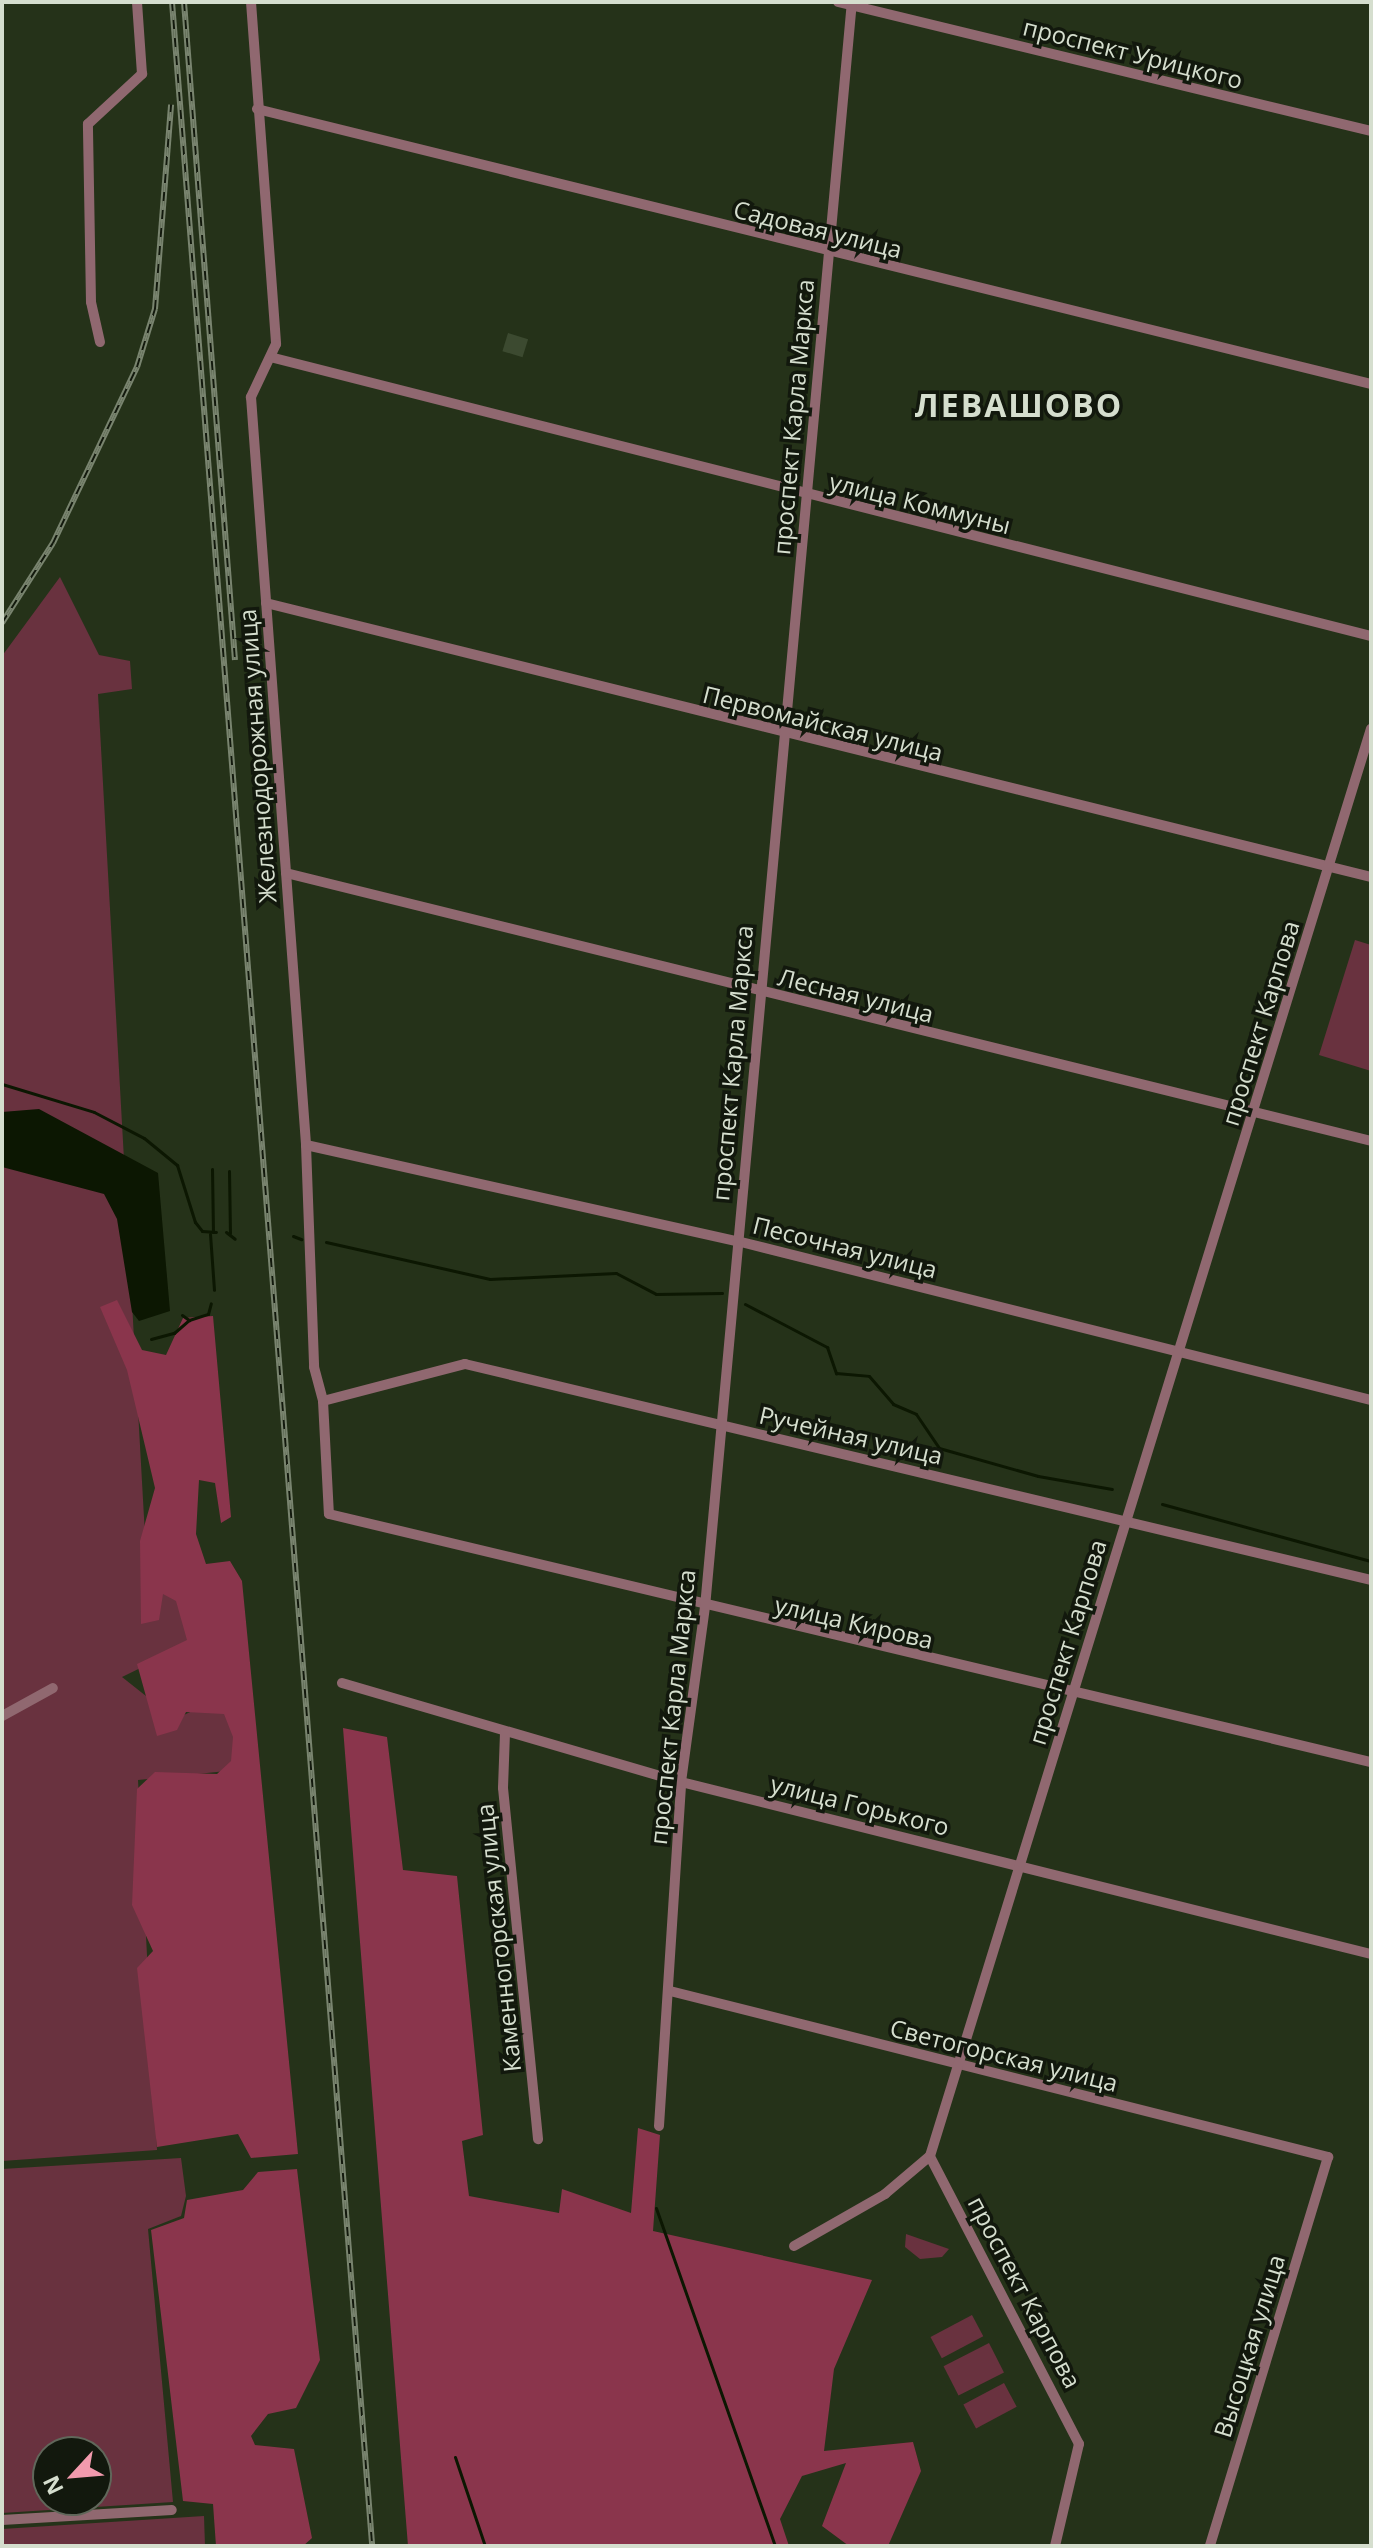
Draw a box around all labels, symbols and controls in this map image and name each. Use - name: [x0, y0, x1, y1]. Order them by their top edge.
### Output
- street label: проспект Урицкого: [1020, 12, 1246, 94]
- street label: Садовая улица: [731, 194, 905, 264]
- street label: проспект Карла Маркса: [767, 278, 819, 556]
- district label: ЛЕВАШОВО: [915, 386, 1123, 424]
- street label: улица Коммуны: [827, 467, 1013, 539]
- street label: Железнодорожная улица: [232, 608, 282, 904]
- street label: Первомайская улица: [700, 679, 946, 767]
- street label: проспект Карпова: [1215, 917, 1305, 1129]
- street label: проспект Карла Маркса: [706, 924, 758, 1202]
- street label: Лесная улица: [775, 962, 937, 1028]
- street label: Песочная улица: [750, 1210, 940, 1284]
- street label: Ручейная улица: [757, 1400, 945, 1470]
- street label: проспект Карпова: [1022, 1536, 1112, 1748]
- street label: проспект Карла Маркса: [643, 1568, 701, 1846]
- street label: улица Кирова: [772, 1590, 936, 1654]
- street label: улица Горького: [768, 1769, 952, 1841]
- street label: Каменногорская улица: [470, 1803, 526, 2073]
- street label: Светогорская улица: [887, 2013, 1121, 2097]
- street label: проспект Карпова: [962, 2191, 1088, 2393]
- street label: Высоцкая улица: [1208, 2251, 1290, 2441]
- north arrow: [32, 2436, 112, 2516]
- text: N: [35, 2471, 70, 2500]

